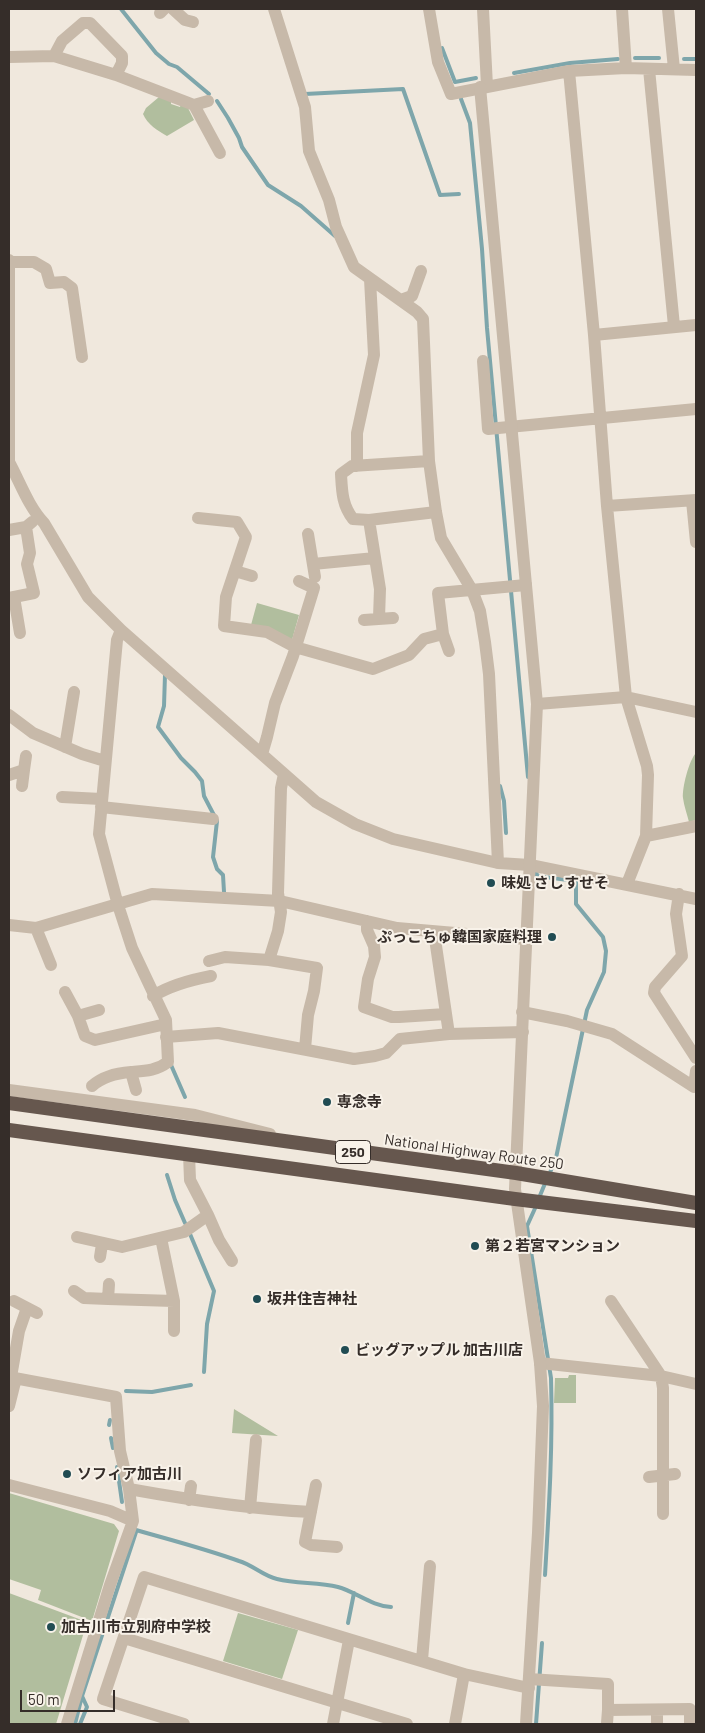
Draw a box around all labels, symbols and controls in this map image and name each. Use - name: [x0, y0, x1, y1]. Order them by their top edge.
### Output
- place label: 味処 さしすせそ: [501, 874, 609, 892]
- marker: 味処 さしすせそ: [485, 877, 497, 889]
- place label: ぷっこちゅ韓国家庭料理: [377, 928, 542, 946]
- marker: ぷっこちゅ韓国家庭料理: [546, 931, 558, 943]
- place label: 専念寺: [337, 1093, 382, 1111]
- marker: 専念寺: [321, 1096, 333, 1108]
- street label: National Highway Route 250: [383, 1130, 565, 1174]
- road number: 250: [336, 1140, 370, 1164]
- place label: 第２若宮マンション: [485, 1237, 620, 1255]
- marker: 第２若宮マンション: [469, 1240, 481, 1252]
- place label: 坂井住吉神社: [267, 1290, 357, 1308]
- marker: 坂井住吉神社: [251, 1293, 263, 1305]
- place label: ビッグアップル 加古川店: [355, 1341, 523, 1359]
- marker: ビッグアップル 加古川店: [339, 1344, 351, 1356]
- place label: ソフィア加古川: [77, 1465, 182, 1483]
- marker: ソフィア加古川: [61, 1468, 73, 1480]
- place label: 加古川市立別府中学校: [61, 1618, 211, 1636]
- marker: 加古川市立別府中学校: [45, 1621, 57, 1633]
- scale bar: [22, 1680, 118, 1712]
- text: 50 m: [28, 1690, 60, 1708]

